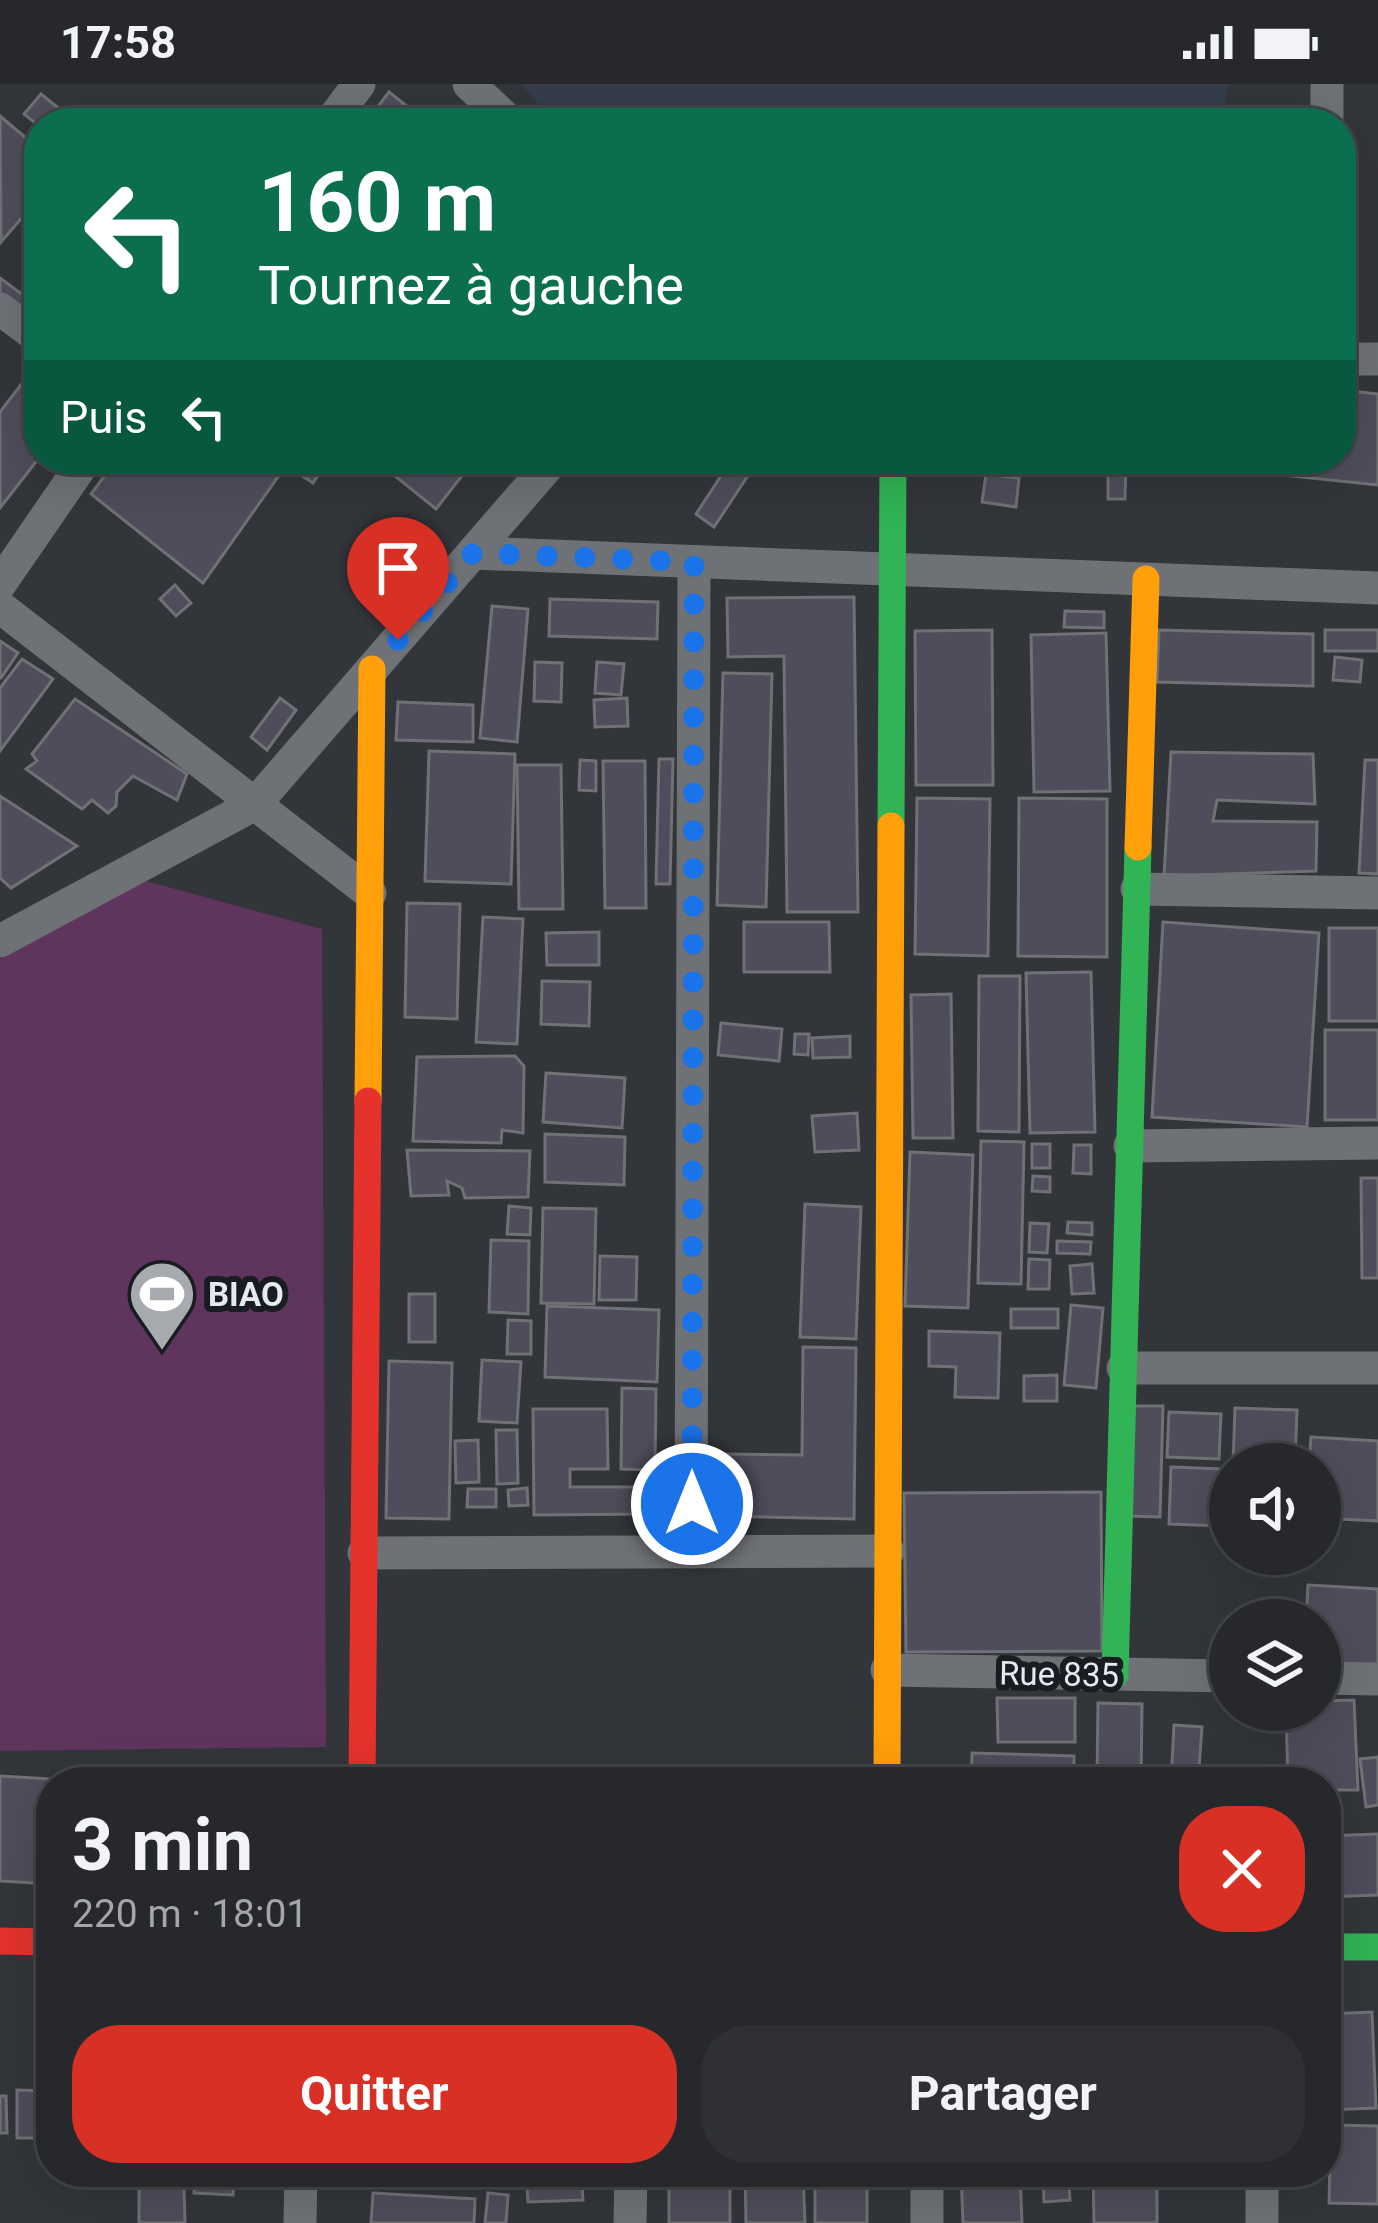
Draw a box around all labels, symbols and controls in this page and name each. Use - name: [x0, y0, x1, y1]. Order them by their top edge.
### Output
- text: 17:58: [60, 16, 176, 69]
- text: 160 m: [258, 153, 496, 252]
- icon: left: [60, 156, 216, 312]
- text: Tournez à gauche: [258, 254, 684, 317]
- icon: left: [171, 384, 237, 450]
- text: Puis: [60, 391, 147, 444]
- pin: [347, 517, 449, 640]
- icon: arrive: [365, 535, 431, 601]
- sports icon: BIAO: [127, 1259, 197, 1353]
- place label: BIAO: [208, 1275, 284, 1314]
- position arrow: [629, 1441, 755, 1567]
- map controls: [1209, 1443, 1341, 1731]
- button: sound: [1209, 1443, 1341, 1575]
- button: layers: [1209, 1599, 1341, 1731]
- street label: Rue 835: [999, 1653, 1119, 1695]
- text: 3 min: [72, 1803, 253, 1888]
- button: close: [1179, 1806, 1305, 1932]
- text: 220 m · 18:01: [72, 1891, 308, 1937]
- button: Quitter: [72, 2025, 677, 2163]
- button: Partager: [701, 2025, 1305, 2163]

